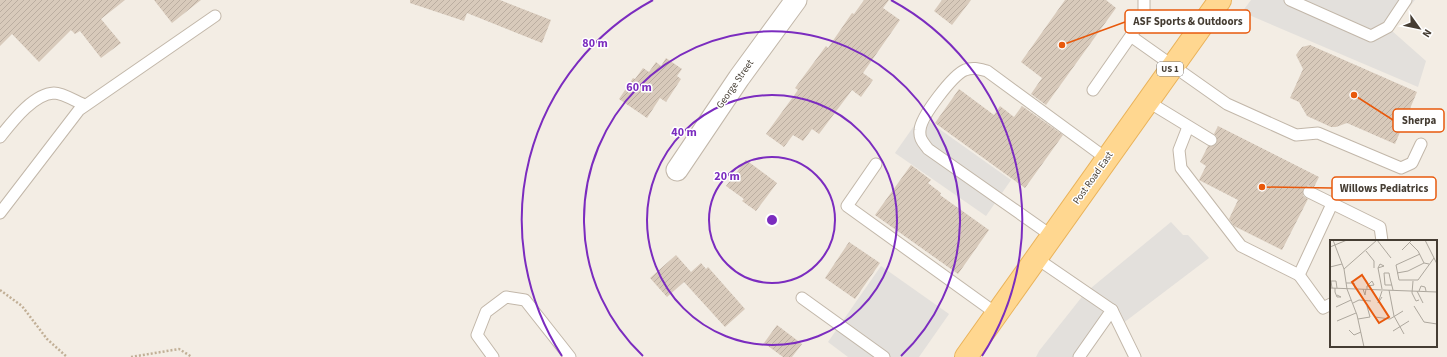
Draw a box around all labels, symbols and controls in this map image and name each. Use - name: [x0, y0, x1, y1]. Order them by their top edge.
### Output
- north arrow: [1399, 8, 1439, 48]
- callout: ASF Sports & Outdoors: [1125, 10, 1250, 33]
- text: ASF Sports & Outdoors: [1132, 14, 1243, 29]
- text: N: [1419, 26, 1435, 40]
- text: 80 m: [582, 35, 608, 52]
- street label: George Street: [713, 56, 757, 111]
- road number: US 1: [1157, 62, 1183, 76]
- text: 60 m: [626, 79, 652, 96]
- callout: Sherpa: [1393, 109, 1444, 132]
- text: Sherpa: [1402, 113, 1436, 128]
- text: 40 m: [671, 124, 697, 141]
- street label: Post Road East: [1070, 148, 1117, 207]
- text: 20 m: [714, 168, 740, 185]
- callout: Willows Pediatrics: [1332, 177, 1436, 200]
- text: Willows Pediatrics: [1340, 181, 1428, 196]
- centre of rings: [765, 213, 779, 227]
- inset map: [1330, 240, 1437, 347]

